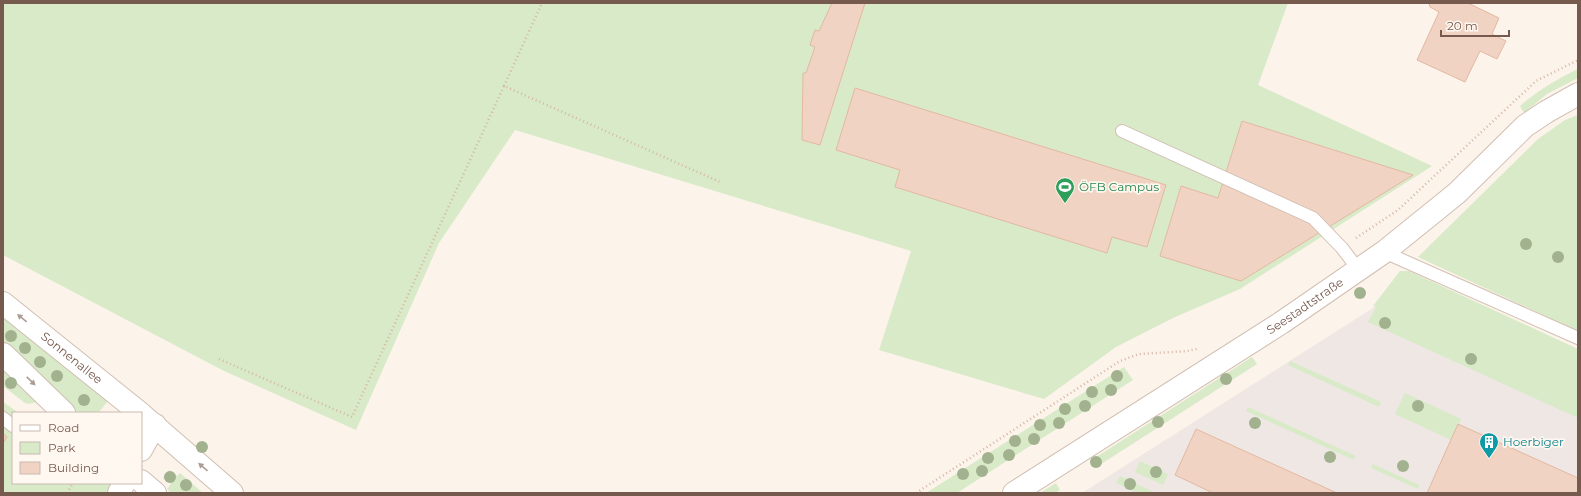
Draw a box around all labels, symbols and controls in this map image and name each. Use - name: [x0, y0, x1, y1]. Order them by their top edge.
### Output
- scale bar: [1441, 12, 1509, 38]
- text: 20 m: [1447, 18, 1478, 33]
- sports icon: ÖFB Campus: [1054, 176, 1076, 204]
- place label: ÖFB Campus: [1079, 179, 1159, 194]
- street label: Seestadtstraße: [1264, 274, 1346, 337]
- one-way arrow: [17, 314, 28, 322]
- street label: Sonnenallee: [38, 329, 106, 387]
- one-way arrow: [26, 376, 36, 386]
- legend: [12, 412, 142, 484]
- text: Road: [48, 420, 79, 435]
- building icon: Hoerbiger: [1478, 431, 1500, 459]
- place label: Hoerbiger: [1503, 434, 1564, 449]
- text: Park: [48, 440, 76, 455]
- text: Building: [48, 460, 99, 475]
- one-way arrow: [198, 463, 208, 472]

